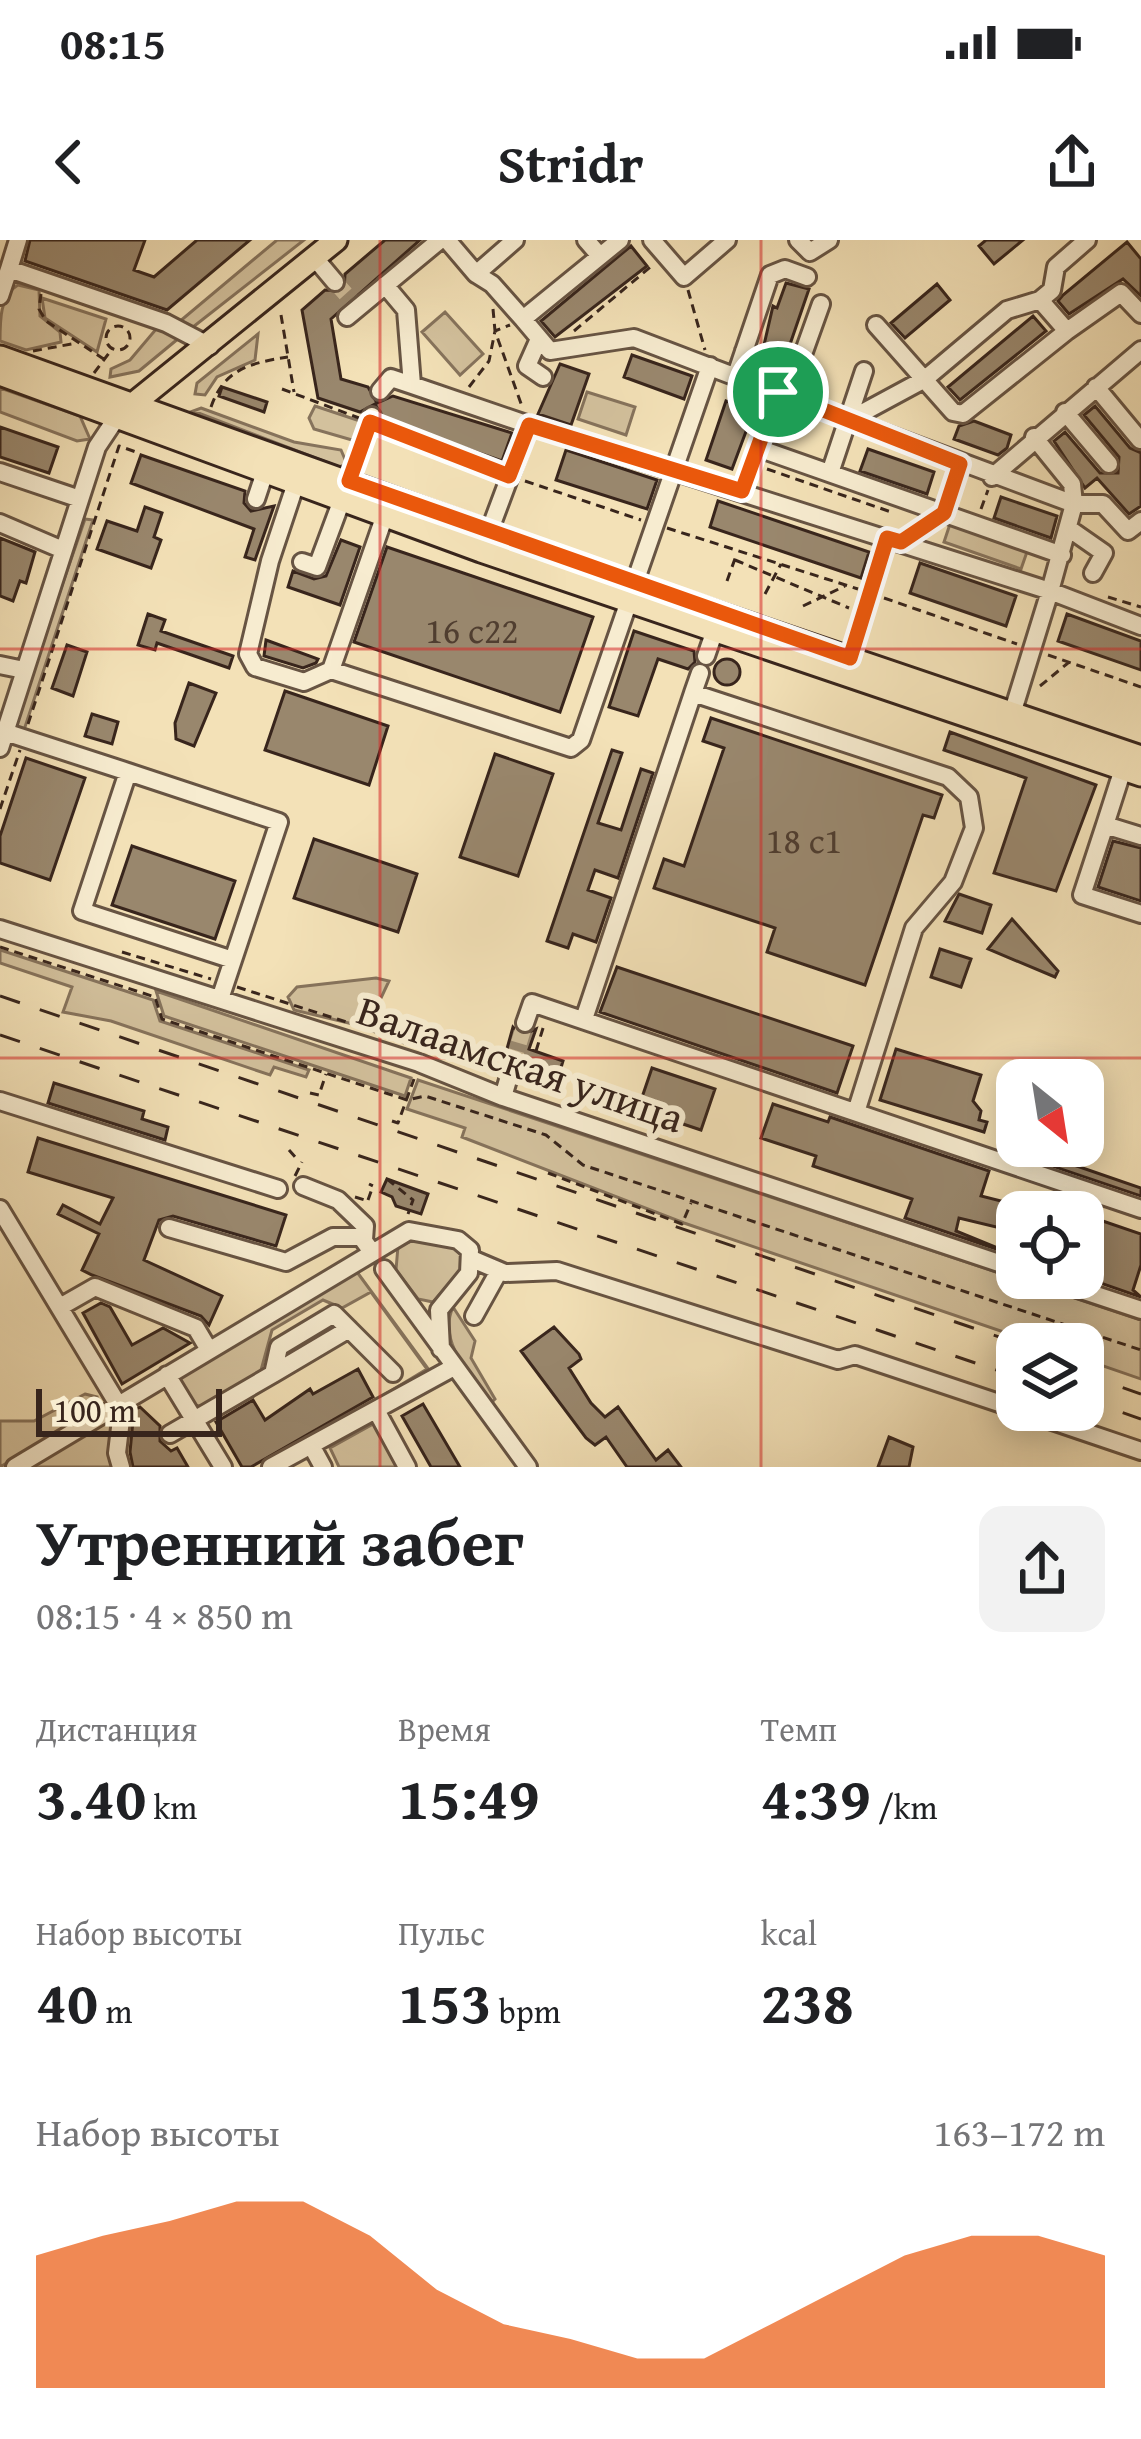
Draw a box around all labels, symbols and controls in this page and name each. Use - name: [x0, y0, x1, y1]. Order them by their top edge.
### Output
- text: 08:15: [60, 10, 166, 75]
- text: Stridr: [497, 123, 644, 202]
- icon: back: [36, 129, 102, 195]
- icon: share: [1039, 129, 1105, 195]
- pin: [727, 341, 829, 443]
- icon: arrive: [745, 359, 811, 425]
- house number: 16 с22: [425, 603, 519, 656]
- house number: 18 с1: [766, 813, 842, 866]
- street label: Валаамская улица: [350, 979, 692, 1147]
- north arrow: [996, 1059, 1104, 1167]
- map controls: [996, 1059, 1104, 1431]
- button: locate: [996, 1191, 1104, 1299]
- button: layers: [996, 1323, 1104, 1431]
- scale bar: [36, 1383, 222, 1436]
- text: 100 m: [54, 1386, 136, 1434]
- text: Утренний забег: [36, 1492, 524, 1589]
- button: share: [979, 1506, 1105, 1632]
- text: 08:15 · 4 × 850 m: [36, 1586, 293, 1643]
- text: Дистанция: [36, 1705, 197, 1753]
- text: Время: [398, 1705, 491, 1753]
- text: Темп: [761, 1705, 837, 1753]
- text: 3.40: [36, 1753, 146, 1841]
- text: 15:49: [398, 1753, 540, 1841]
- text: 4:39: [761, 1753, 871, 1841]
- text: km: [146, 1783, 197, 1831]
- text: /km: [871, 1783, 937, 1831]
- text: Набор высоты: [36, 1909, 242, 1957]
- text: Пульс: [398, 1909, 485, 1957]
- text: kcal: [761, 1909, 817, 1957]
- text: 40: [36, 1957, 98, 2045]
- text: 153: [398, 1957, 492, 2045]
- text: 238: [761, 1957, 854, 2045]
- text: m: [98, 1987, 132, 2035]
- text: bpm: [492, 1987, 561, 2035]
- text: Набор высоты: [36, 2103, 280, 2160]
- text: 163–172 m: [933, 2103, 1105, 2160]

